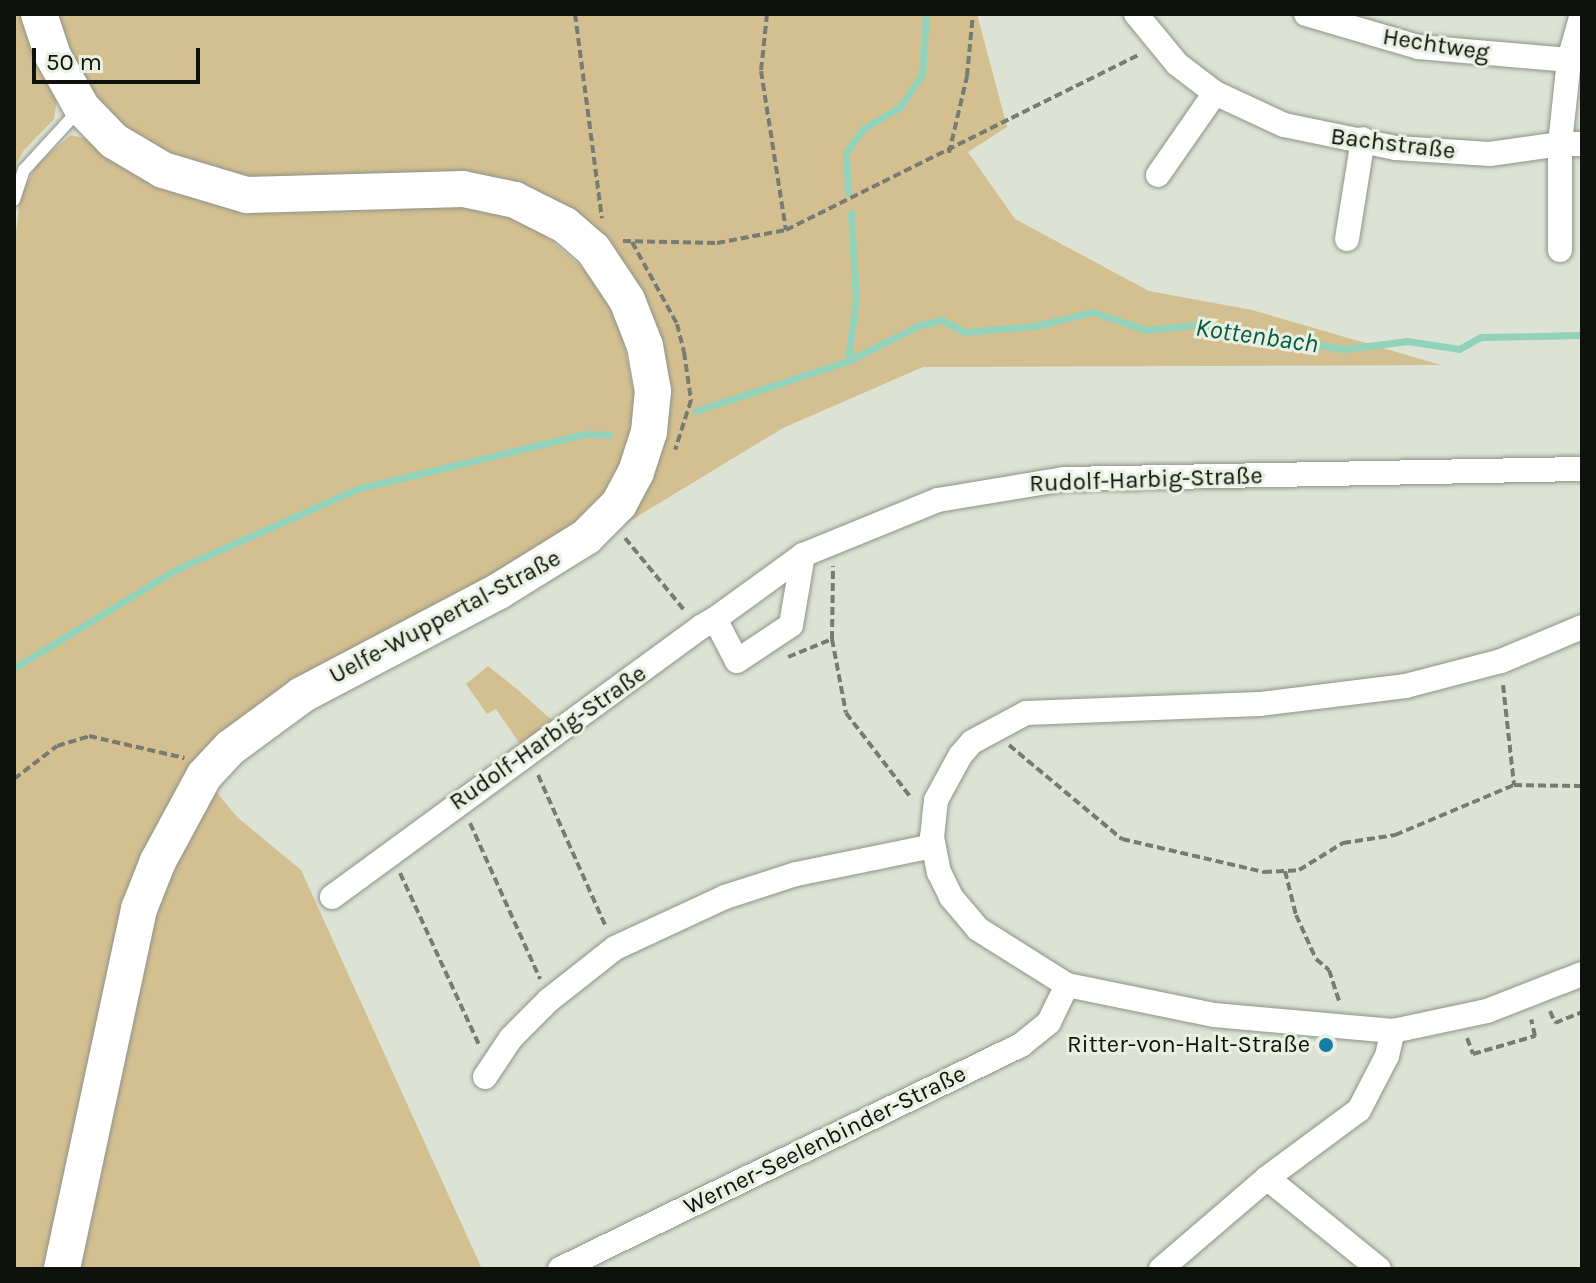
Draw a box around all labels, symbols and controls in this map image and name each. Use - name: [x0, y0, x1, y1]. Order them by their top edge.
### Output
- street label: Hechtweg: [1381, 22, 1491, 68]
- scale bar: [36, 32, 204, 82]
- text: 50 m: [46, 48, 102, 76]
- street label: Bachstraße: [1329, 122, 1457, 166]
- water label: Kottenbach: [1194, 312, 1320, 360]
- street label: Rudolf-Harbig-Straße: [1029, 462, 1263, 498]
- street label: Uelfe-Wuppertal-Straße: [324, 544, 566, 690]
- street label: Rudolf-Harbig-Straße: [444, 659, 652, 817]
- place label: Ritter-von-Halt-Straße: [1067, 1031, 1310, 1059]
- marker: Ritter-von-Halt-Straße: [1317, 1036, 1335, 1054]
- street label: Werner-Seelenbinder-Straße: [679, 1059, 971, 1221]

